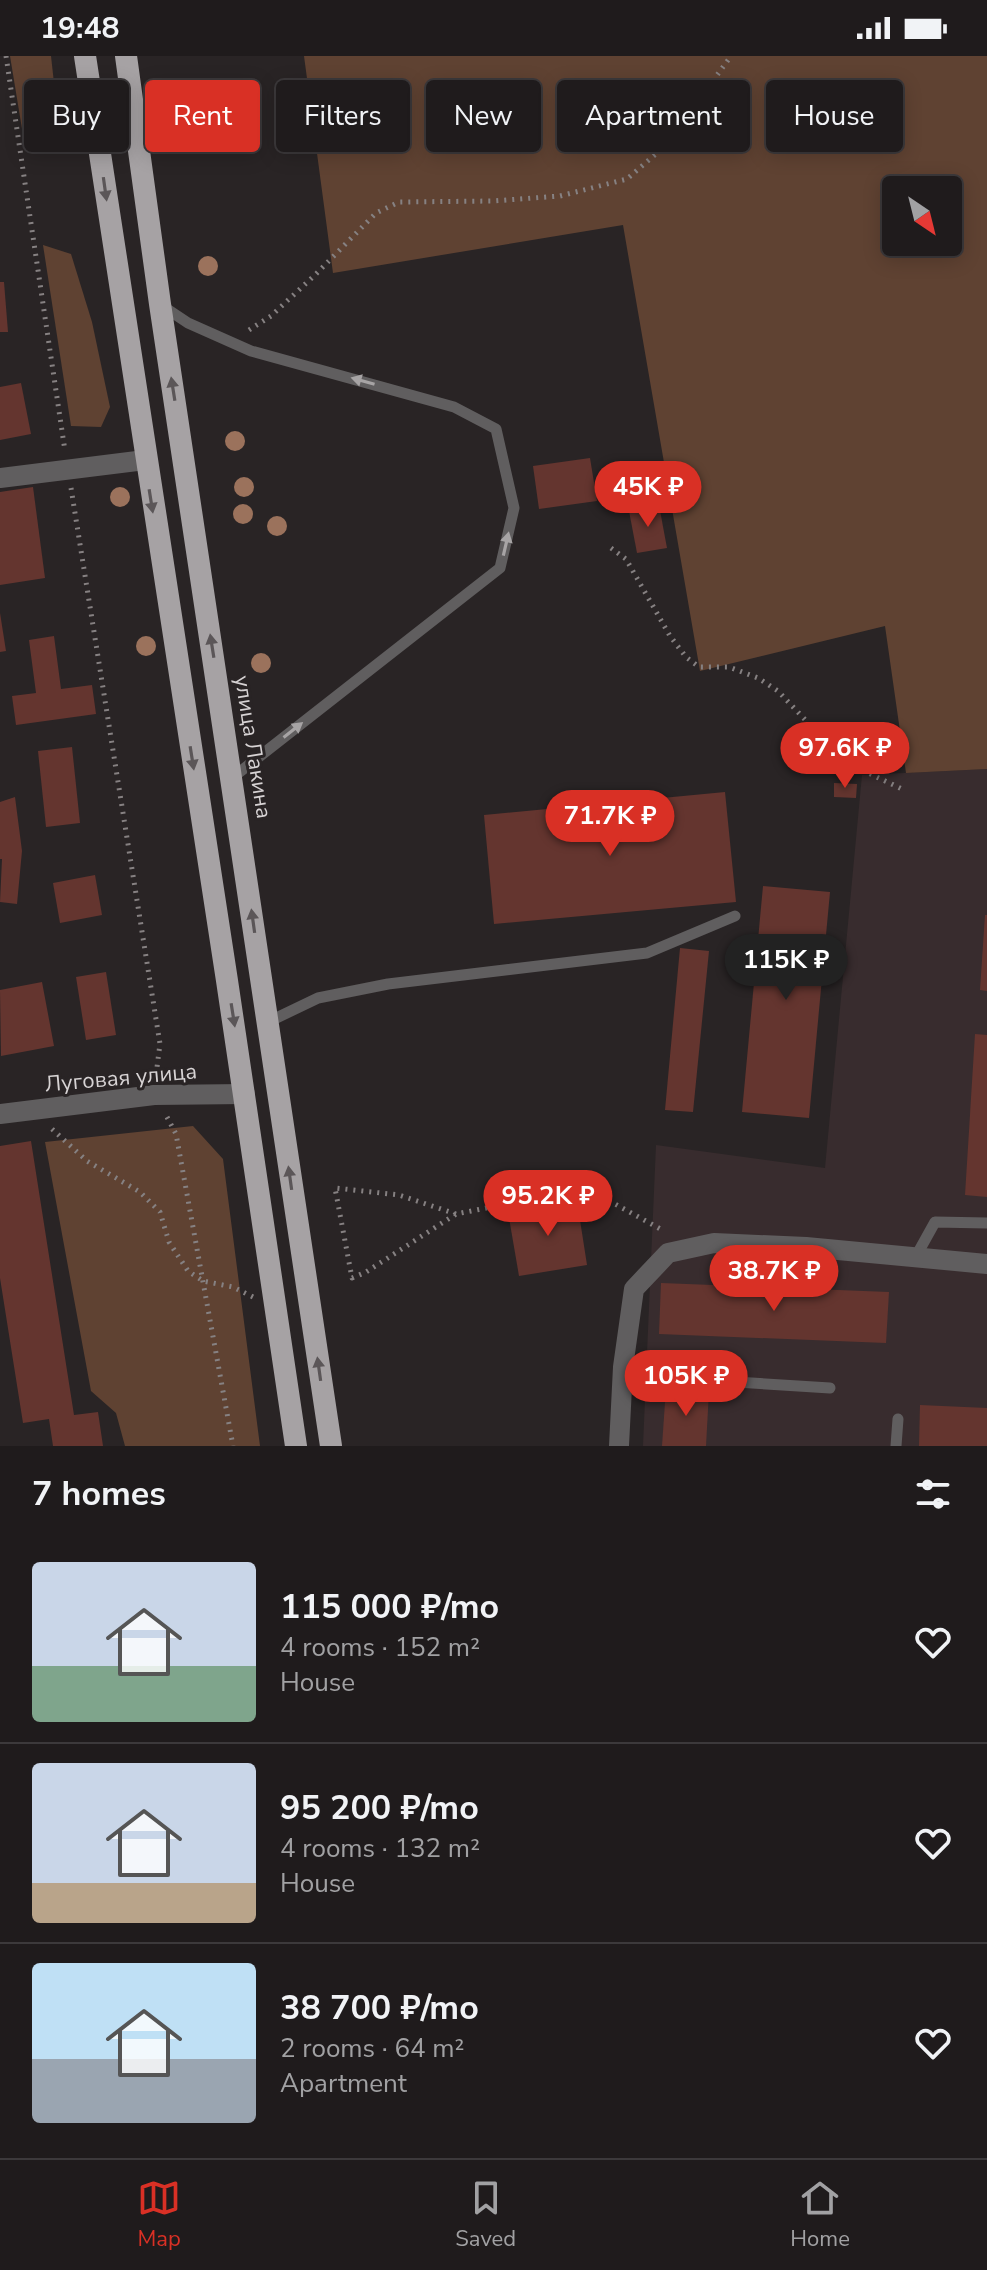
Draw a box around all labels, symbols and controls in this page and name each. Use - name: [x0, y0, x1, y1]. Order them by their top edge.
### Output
- text: 19:48: [40, 8, 119, 49]
- chip: Buy: [24, 80, 129, 152]
- chip: Rent: [145, 80, 260, 152]
- chip: Filters: [276, 80, 410, 152]
- chip: New: [426, 80, 541, 152]
- chip: Apartment: [557, 80, 750, 152]
- chip: House: [766, 80, 903, 152]
- one-way arrow: [99, 176, 111, 201]
- north arrow: [882, 176, 962, 256]
- map controls: [882, 176, 962, 256]
- one-way arrow: [350, 374, 375, 386]
- one-way arrow: [166, 376, 179, 401]
- pin: 45K ₽: [592, 461, 704, 529]
- text: 45K ₽: [612, 469, 684, 504]
- one-way arrow: [145, 489, 158, 514]
- one-way arrow: [500, 531, 513, 556]
- one-way arrow: [205, 633, 218, 658]
- street label: улица Лакина: [227, 673, 279, 821]
- pin: 97.6K ₽: [771, 722, 919, 790]
- one-way arrow: [283, 723, 303, 739]
- text: 97.6K ₽: [798, 730, 892, 765]
- one-way arrow: [186, 746, 199, 771]
- pin: 71.7K ₽: [536, 790, 684, 858]
- text: 71.7K ₽: [563, 798, 657, 833]
- one-way arrow: [246, 908, 259, 933]
- pin: 115K ₽: [721, 934, 851, 1002]
- text: 115K ₽: [743, 942, 829, 977]
- one-way arrow: [227, 1002, 240, 1027]
- street label: Луговая улица: [44, 1056, 198, 1100]
- one-way arrow: [283, 1165, 296, 1190]
- pin: 95.2K ₽: [474, 1170, 622, 1238]
- text: 95.2K ₽: [501, 1178, 595, 1213]
- pin: 38.7K ₽: [700, 1245, 848, 1313]
- text: 38.7K ₽: [727, 1253, 821, 1288]
- pin: 105K ₽: [621, 1350, 751, 1418]
- one-way arrow: [312, 1356, 325, 1381]
- text: 105K ₽: [643, 1358, 729, 1393]
- text: 7 homes: [32, 1471, 166, 1517]
- icon: filters: [911, 1472, 955, 1516]
- text: 115 000 ₽/mo: [280, 1584, 499, 1630]
- icon: home: [96, 1594, 192, 1690]
- icon: heart: [911, 1620, 955, 1664]
- text: 4 rooms · 152 m²: [280, 1630, 480, 1665]
- text: House: [280, 1665, 355, 1700]
- text: 95 200 ₽/mo: [280, 1785, 479, 1831]
- icon: home: [96, 1795, 192, 1891]
- icon: heart: [911, 1821, 955, 1865]
- text: 4 rooms · 132 m²: [280, 1831, 480, 1866]
- text: House: [280, 1866, 355, 1901]
- text: 38 700 ₽/mo: [280, 1985, 479, 2031]
- icon: home: [96, 1995, 192, 2091]
- icon: heart: [911, 2021, 955, 2065]
- text: 2 rooms · 64 m²: [280, 2031, 464, 2066]
- text: Apartment: [280, 2066, 407, 2101]
- tab: Map: [137, 2176, 181, 2254]
- tab: Saved: [455, 2176, 516, 2254]
- tab: Home: [790, 2176, 850, 2254]

